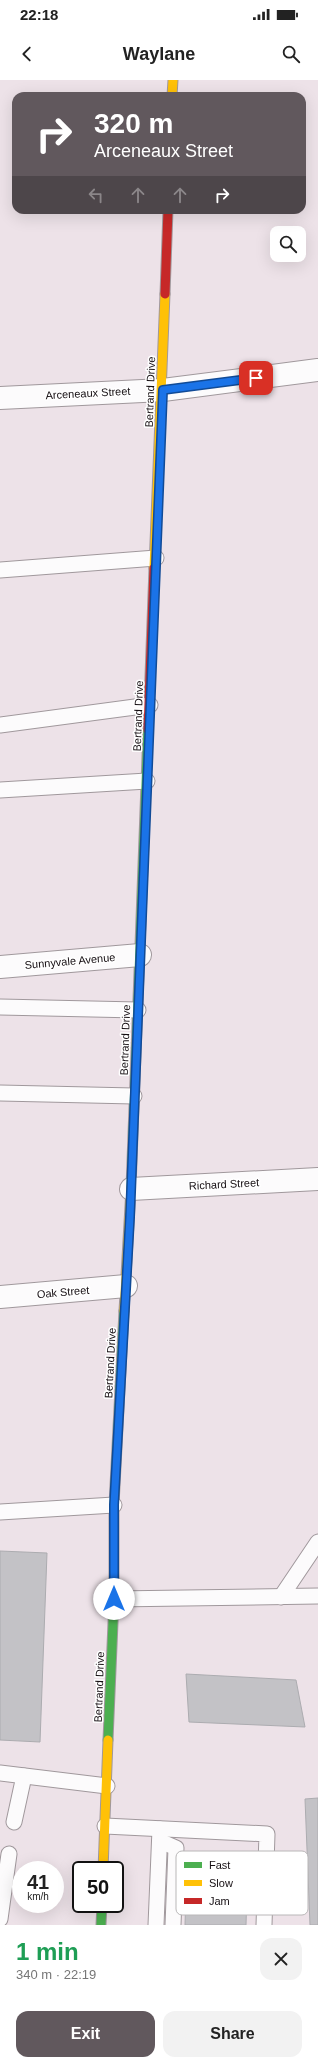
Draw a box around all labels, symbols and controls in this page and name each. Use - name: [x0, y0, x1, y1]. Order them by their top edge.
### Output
- text: 22:18: [20, 6, 58, 23]
- icon: back: [16, 43, 38, 65]
- icon: search: [280, 43, 302, 65]
- text: Waylane: [123, 44, 195, 64]
- icon: right: [28, 108, 80, 160]
- text: 320 m: [94, 108, 173, 139]
- text: Arceneaux Street: [94, 141, 233, 161]
- icon: left: [85, 184, 107, 206]
- icon: ahead: [127, 184, 149, 206]
- icon: ahead: [169, 184, 191, 206]
- icon: right: [211, 184, 233, 206]
- map controls: [270, 226, 306, 262]
- button: search: [270, 226, 306, 262]
- street label: Bertrand Drive: [143, 356, 157, 428]
- pin: [239, 361, 273, 395]
- icon: arrive: [245, 367, 267, 389]
- street label: Arceneaux Street: [45, 385, 131, 401]
- street label: Bertrand Drive: [131, 680, 145, 752]
- street label: Sunnyvale Avenue: [24, 951, 116, 971]
- street label: Bertrand Drive: [118, 1004, 132, 1076]
- street label: Richard Street: [189, 1176, 259, 1192]
- street label: Oak Street: [36, 1284, 90, 1300]
- street label: Bertrand Drive: [102, 1327, 118, 1399]
- position arrow: [93, 1578, 135, 1620]
- street label: Bertrand Drive: [92, 1651, 106, 1723]
- legend: [176, 1851, 308, 1915]
- text: Fast: [209, 1859, 230, 1871]
- speed limit sign: 50: [72, 1861, 124, 1913]
- text: 41: [27, 1871, 49, 1893]
- text: Slow: [209, 1877, 233, 1889]
- text: km/h: [27, 1891, 49, 1902]
- text: Jam: [209, 1895, 230, 1907]
- text: 1 min: [16, 1938, 79, 1965]
- button: close: [260, 1938, 302, 1980]
- text: 340 m · 22:19: [16, 1967, 96, 1982]
- button: Exit: [16, 2011, 155, 2057]
- button: Share: [163, 2011, 302, 2057]

